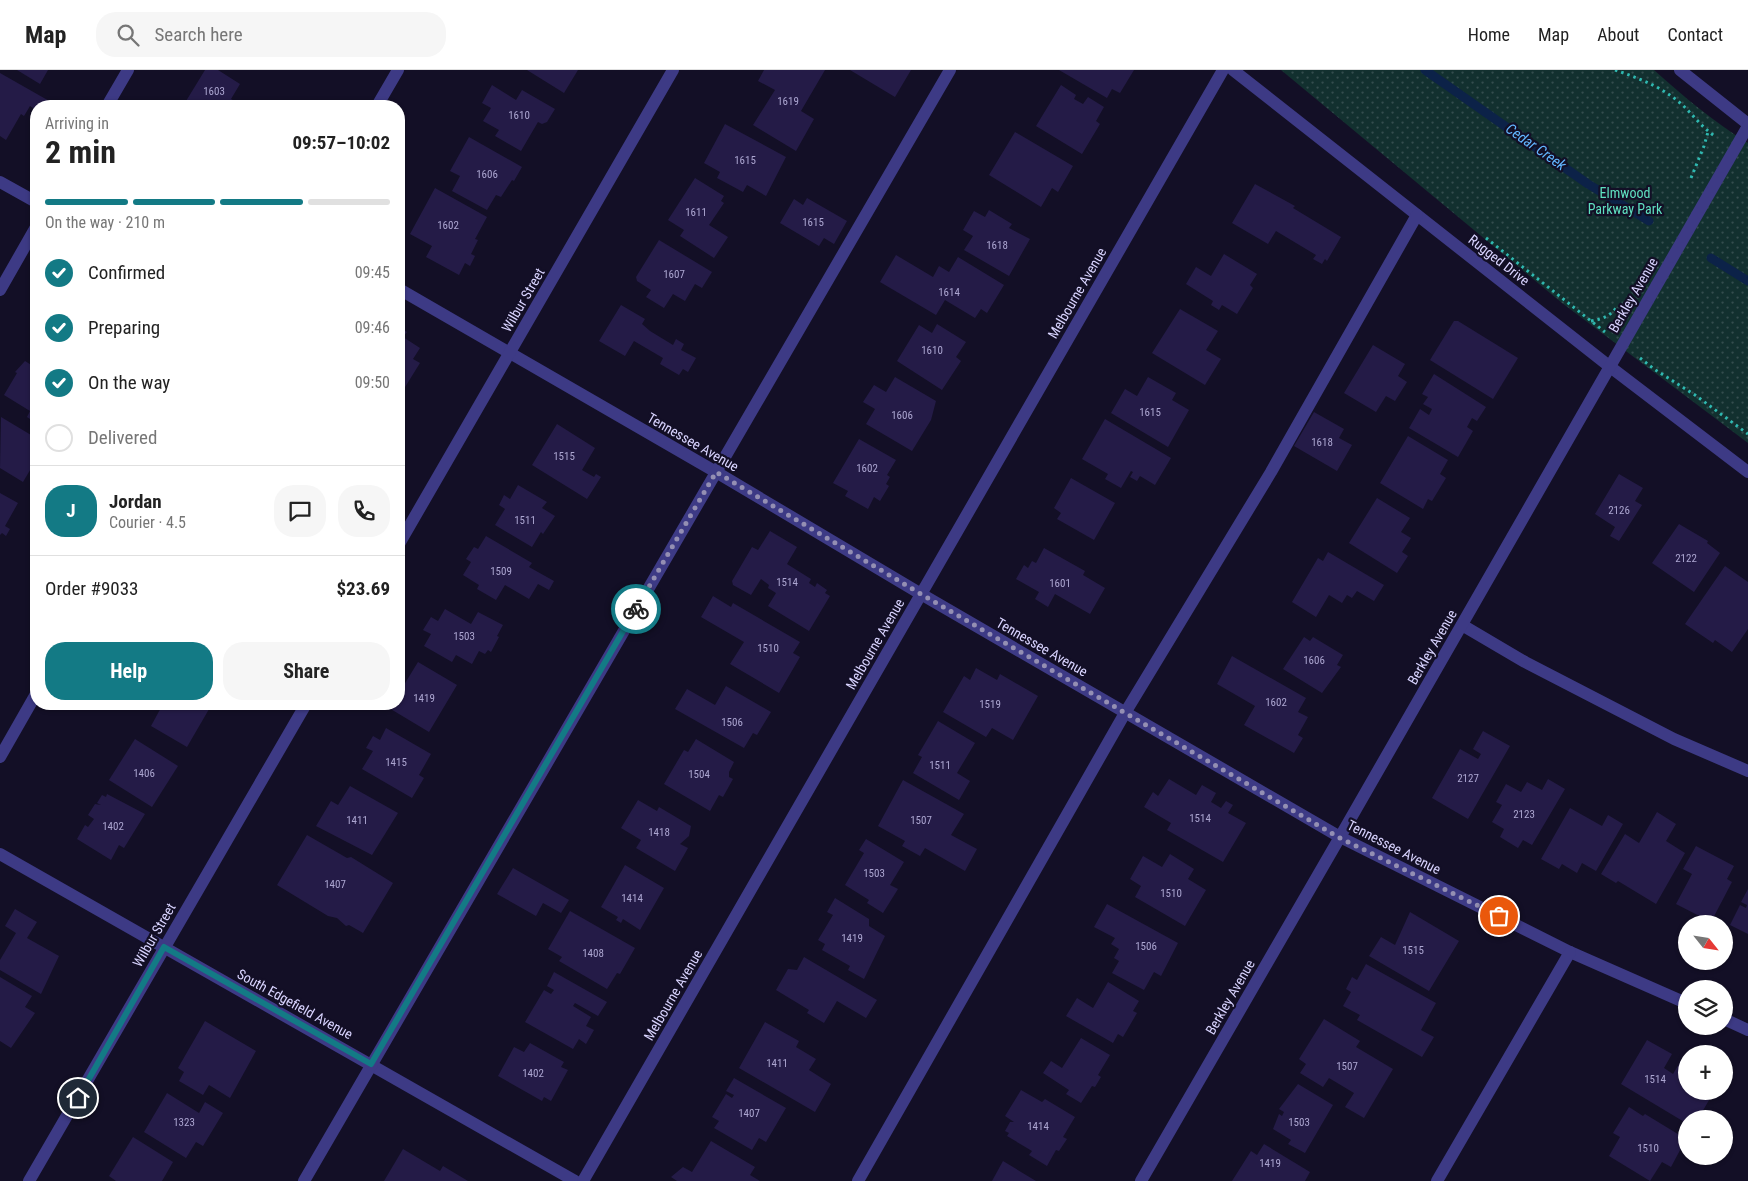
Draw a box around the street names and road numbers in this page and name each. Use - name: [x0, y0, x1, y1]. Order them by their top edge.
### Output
- street label: Rugged Drive: [1465, 231, 1533, 289]
- street label: Melbourne Avenue: [1045, 244, 1110, 341]
- street label: Berkley Avenue: [1605, 254, 1661, 335]
- street label: Wilbur Street: [498, 265, 548, 335]
- street label: Tennessee Avenue: [645, 409, 742, 475]
- street label: Melbourne Avenue: [843, 595, 908, 692]
- street label: Berkley Avenue: [1404, 606, 1460, 687]
- street label: Tennessee Avenue: [994, 614, 1091, 680]
- street label: Tennessee Avenue: [1345, 817, 1444, 878]
- street label: Wilbur Street: [129, 900, 179, 970]
- street label: Melbourne Avenue: [641, 946, 706, 1043]
- street label: Berkley Avenue: [1202, 956, 1258, 1037]
- street label: South Edgefield Avenue: [234, 966, 356, 1043]

